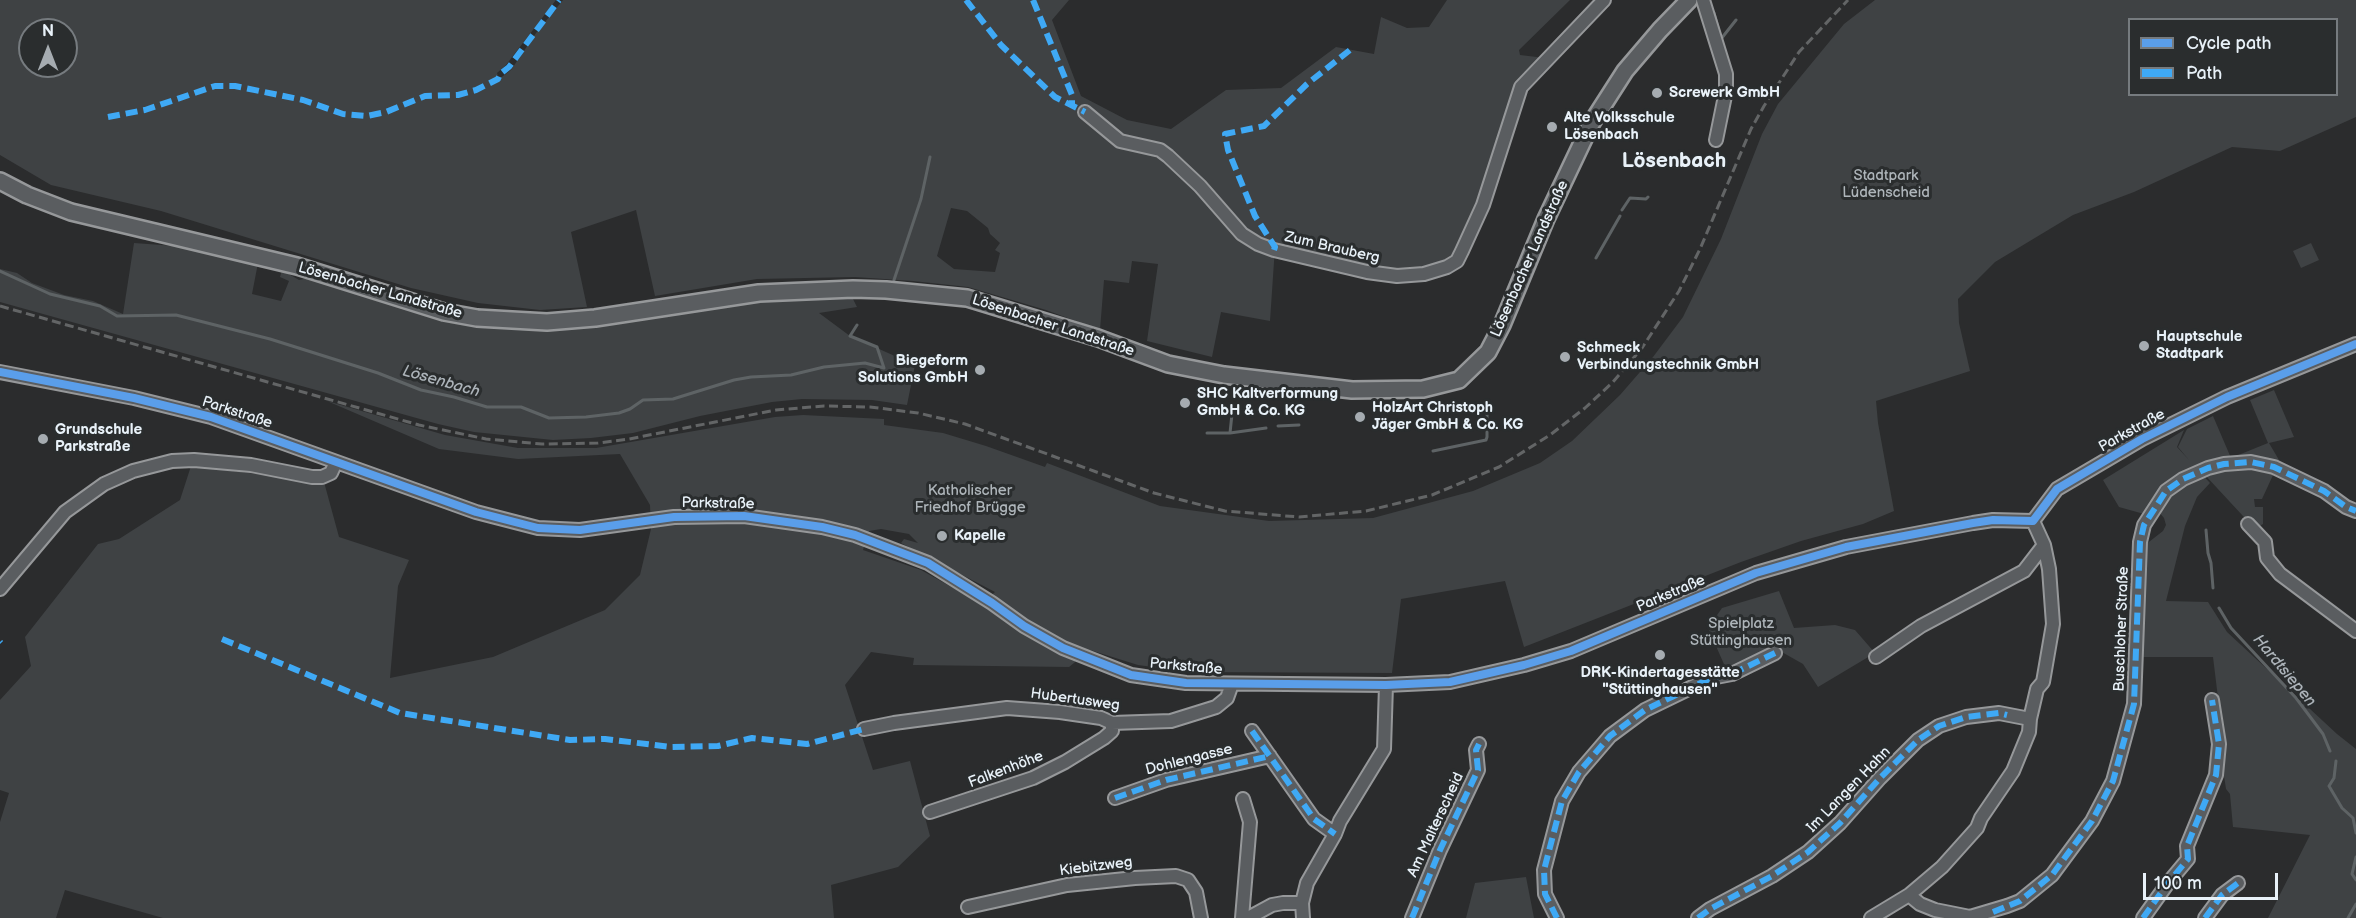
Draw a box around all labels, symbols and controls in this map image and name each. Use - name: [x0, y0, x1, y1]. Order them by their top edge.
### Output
- north arrow: [18, 18, 78, 78]
- legend: [2128, 18, 2338, 96]
- text: N: [42, 22, 54, 41]
- text: Cycle path: [2186, 33, 2272, 54]
- text: Path: [2186, 63, 2222, 84]
- place label: Screwerk GmbH: [1669, 84, 1780, 102]
- marker: Screwerk GmbH: [1650, 86, 1664, 100]
- place label: Alte Volksschule Lösenbach: [1564, 109, 1675, 144]
- marker: Alte Volksschule Lösenbach: [1545, 120, 1559, 134]
- district label: Lösenbach: [1622, 149, 1726, 175]
- park label: Stadtpark Lüdenscheid: [1842, 167, 1930, 202]
- street label: Lösenbacher Landstraße: [1487, 178, 1573, 340]
- street label: Zum Brauberg: [1283, 228, 1381, 268]
- street label: Lösenbacher Landstraße: [296, 259, 464, 323]
- street label: Lösenbacher Landstraße: [970, 291, 1136, 361]
- place label: Hauptschule Stadtpark: [2156, 328, 2242, 363]
- place label: Schmeck Verbindungstechnik GmbH: [1577, 339, 1759, 374]
- marker: Hauptschule Stadtpark: [2137, 339, 2151, 353]
- marker: Schmeck Verbindungstechnik GmbH: [1558, 350, 1572, 364]
- place label: Biegeform Solutions GmbH: [858, 352, 968, 387]
- water label: Lösenbach: [400, 362, 482, 402]
- marker: Biegeform Solutions GmbH: [973, 363, 987, 377]
- place label: SHC Kaltverformung GmbH & Co. KG: [1197, 385, 1338, 420]
- street label: Parkstraße: [200, 393, 274, 433]
- marker: SHC Kaltverformung GmbH & Co. KG: [1178, 396, 1192, 410]
- place label: HolzArt Christoph Jäger GmbH & Co. KG: [1372, 399, 1523, 434]
- street label: Parkstraße: [2096, 405, 2168, 457]
- marker: HolzArt Christoph Jäger GmbH & Co. KG: [1353, 410, 1367, 424]
- place label: Grundschule Parkstraße: [55, 421, 142, 456]
- marker: Grundschule Parkstraße: [36, 432, 50, 446]
- park label: Katholischer Friedhof Brügge: [914, 482, 1026, 517]
- street label: Parkstraße: [681, 494, 755, 514]
- place label: Kapelle: [954, 527, 1006, 545]
- marker: Kapelle: [935, 529, 949, 543]
- street label: Buschloher Straße: [2111, 566, 2133, 692]
- street label: Parkstraße: [1634, 571, 1708, 617]
- park label: Spielplatz Stüttinghausen: [1690, 615, 1792, 650]
- water label: Hardtsiepen: [2248, 631, 2320, 711]
- marker: DRK-Kindertagesstätte "Stüttinghausen": [1653, 648, 1667, 662]
- street label: Parkstraße: [1149, 655, 1223, 679]
- place label: DRK-Kindertagesstätte "Stüttinghausen": [1580, 664, 1740, 699]
- street label: Hubertusweg: [1029, 685, 1121, 715]
- street label: Dohlengasse: [1144, 740, 1234, 780]
- street label: Im Langen Hahn: [1803, 743, 1895, 837]
- street label: Falkenhöhe: [966, 747, 1046, 793]
- street label: Am Malterscheid: [1404, 770, 1468, 880]
- street label: Kiebitzweg: [1059, 854, 1133, 880]
- scale bar: [2146, 861, 2281, 899]
- text: 100 m: [2154, 873, 2202, 894]

